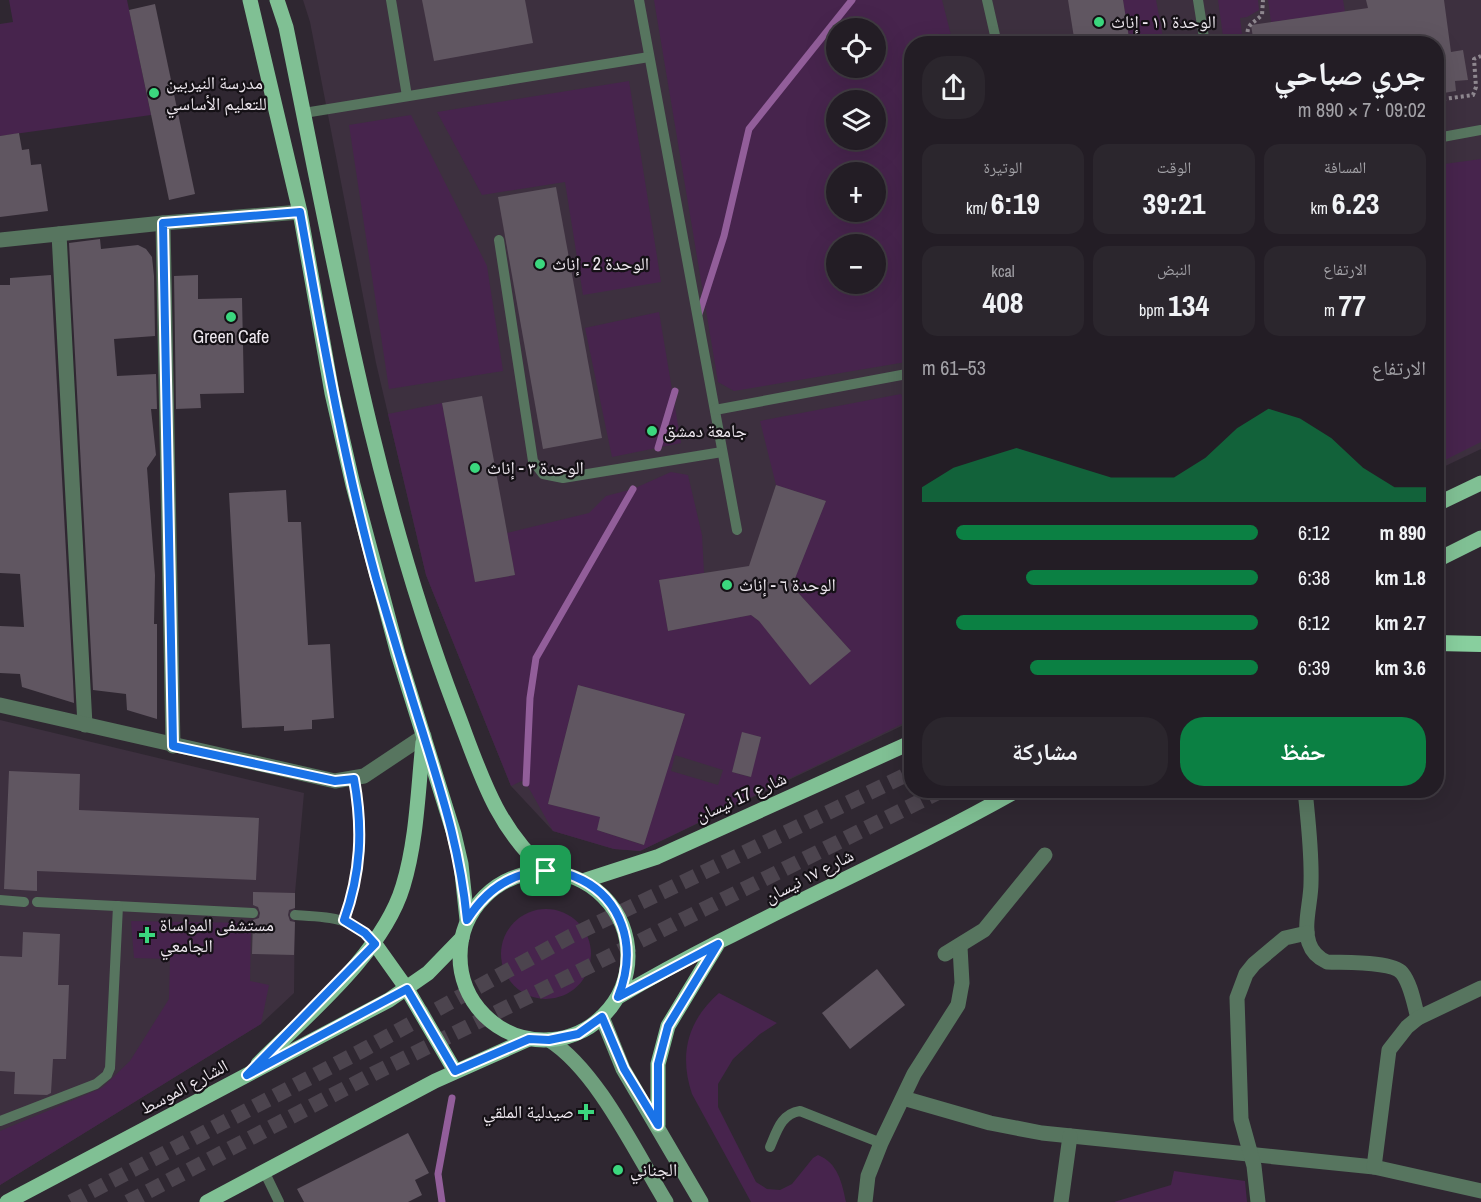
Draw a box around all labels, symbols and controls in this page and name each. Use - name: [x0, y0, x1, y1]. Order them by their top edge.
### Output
- place label: الوحدة ١١ - إناث: [1111, 9, 1216, 34]
- marker: الوحدة ١١ - إناث: [1092, 15, 1106, 29]
- map controls: [826, 18, 886, 294]
- button: locate: [826, 18, 886, 78]
- text: جري صباحي: [1273, 51, 1426, 95]
- button: share: [922, 56, 985, 119]
- place label: مدرسة النيربين للتعليم الأساسي: [166, 70, 267, 119]
- marker: مدرسة النيربين للتعليم الأساسي: [147, 86, 161, 100]
- button: layers: [826, 90, 886, 150]
- text: 09:02 · 7 × 890 m: [1298, 96, 1426, 123]
- text: الوتيرة: [984, 156, 1022, 178]
- text: الوقت: [1157, 156, 1191, 178]
- text: المسافة: [1324, 156, 1366, 178]
- button: +: [826, 162, 886, 222]
- text: 6:19: [991, 183, 1040, 223]
- text: 39:21: [1143, 183, 1205, 223]
- text: 6.23: [1332, 183, 1380, 223]
- text: /km: [966, 197, 991, 219]
- text: km: [1310, 197, 1332, 219]
- button: −: [826, 234, 886, 294]
- place label: الوحدة 2 - إناث: [552, 251, 649, 276]
- marker: الوحدة 2 - إناث: [533, 257, 547, 271]
- text: النبض: [1157, 258, 1191, 280]
- text: الارتفاع: [1323, 258, 1367, 280]
- text: kcal: [991, 260, 1015, 282]
- text: 408: [982, 282, 1024, 322]
- text: 134: [1168, 285, 1209, 325]
- text: 77: [1339, 285, 1366, 325]
- text: bpm: [1139, 299, 1168, 321]
- text: m: [1324, 299, 1339, 321]
- marker: Green Cafe: [224, 310, 238, 324]
- place label: Green Cafe: [193, 324, 269, 349]
- text: 53–61 m: [922, 354, 986, 381]
- text: الارتفاع: [1371, 354, 1426, 381]
- place label: جامعة دمشق: [664, 418, 747, 443]
- marker: جامعة دمشق: [645, 424, 659, 438]
- place label: الوحدة ٣ - إناث: [487, 455, 584, 480]
- marker: الوحدة ٣ - إناث: [468, 461, 482, 475]
- text: 6:12: [1298, 519, 1330, 546]
- text: 890 m: [1379, 519, 1426, 546]
- text: 6:38: [1298, 564, 1330, 591]
- text: 1.8 km: [1375, 564, 1426, 591]
- place label: الوحدة ٦ - إناث: [739, 572, 836, 597]
- marker: الوحدة ٦ - إناث: [720, 578, 734, 592]
- text: 6:12: [1298, 609, 1330, 636]
- text: 2.7 km: [1375, 609, 1426, 636]
- text: 6:39: [1298, 654, 1330, 681]
- text: 3.6 km: [1375, 654, 1426, 681]
- button: مشاركة: [922, 717, 1168, 786]
- button: حفظ: [1180, 717, 1426, 786]
- street label: شارع 17 نيسان: [691, 765, 790, 828]
- street label: شارع ١٧ نيسان: [760, 842, 858, 909]
- pin: [520, 845, 571, 896]
- icon: arrive: [529, 854, 562, 887]
- place label: مستشفى المواساة الجامعي: [160, 912, 274, 961]
- marker: مستشفى المواساة الجامعي: [138, 926, 156, 944]
- street label: الشارع الموسط: [135, 1053, 232, 1120]
- place label: صيدلية الملقي: [483, 1099, 574, 1127]
- marker: صيدلية الملقي: [579, 1105, 593, 1119]
- place label: الجناني: [630, 1157, 677, 1185]
- marker: الجناني: [611, 1163, 625, 1177]

